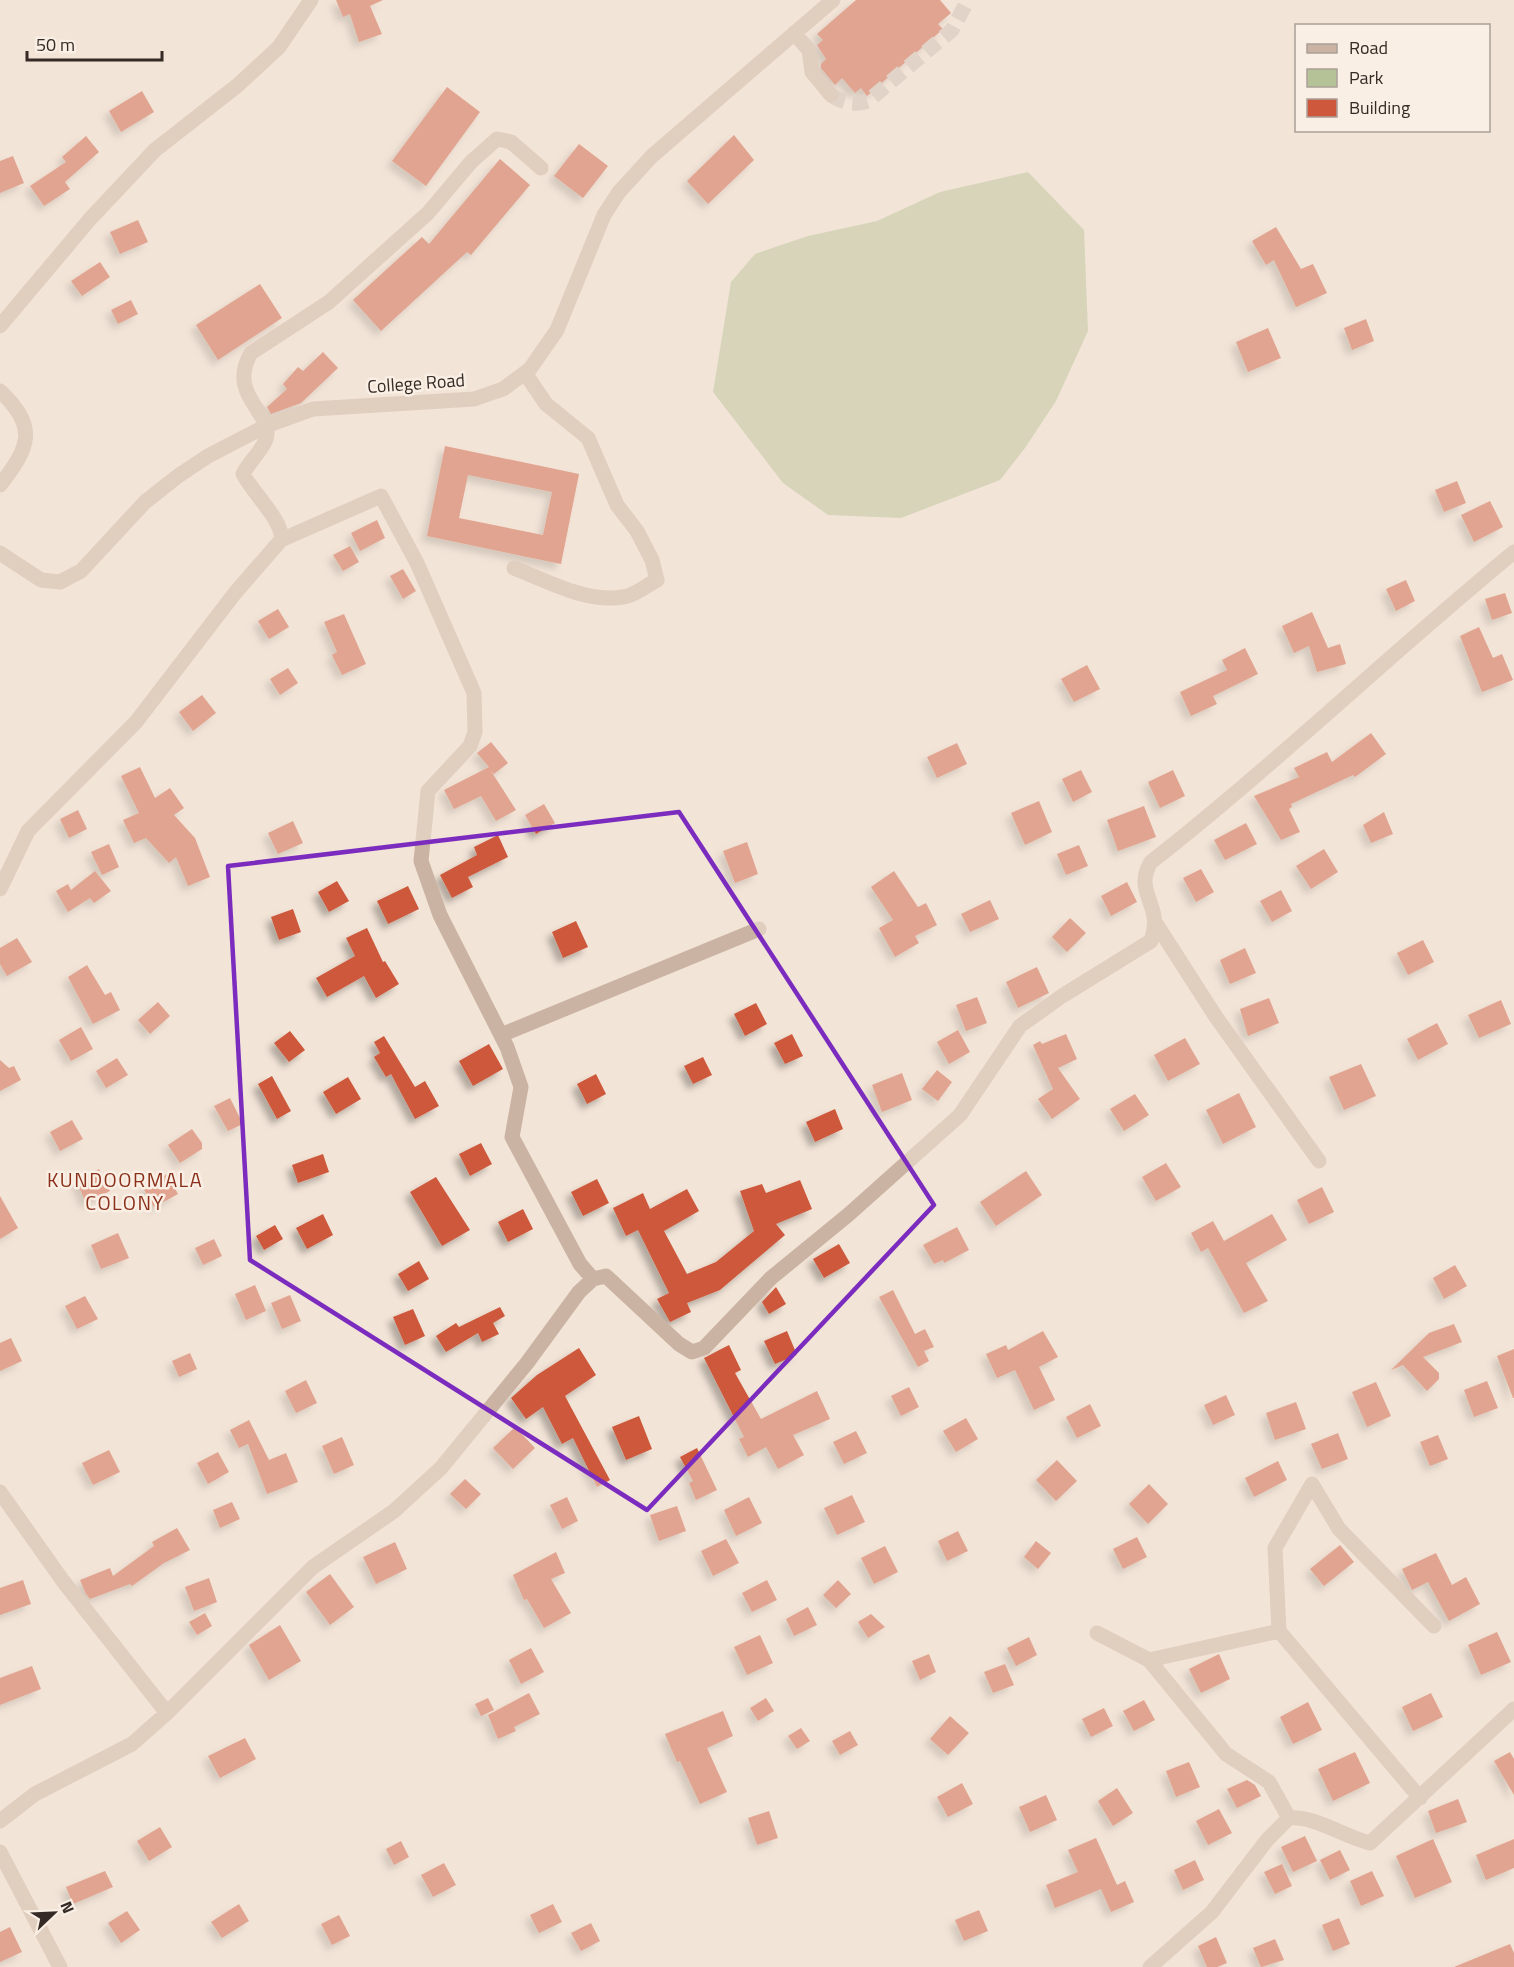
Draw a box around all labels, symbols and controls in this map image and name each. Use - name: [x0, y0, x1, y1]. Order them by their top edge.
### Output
- scale bar: [27, 24, 162, 62]
- legend: [1295, 24, 1490, 132]
- text: 50 m: [36, 31, 75, 58]
- text: Road: [1349, 34, 1388, 61]
- text: Park: [1349, 64, 1384, 91]
- text: Building: [1349, 94, 1410, 121]
- street label: College Road: [366, 366, 466, 400]
- district label: KUNDOORMALA COLONY: [47, 1164, 203, 1218]
- north arrow: [24, 1883, 84, 1943]
- text: N: [55, 1897, 81, 1917]

